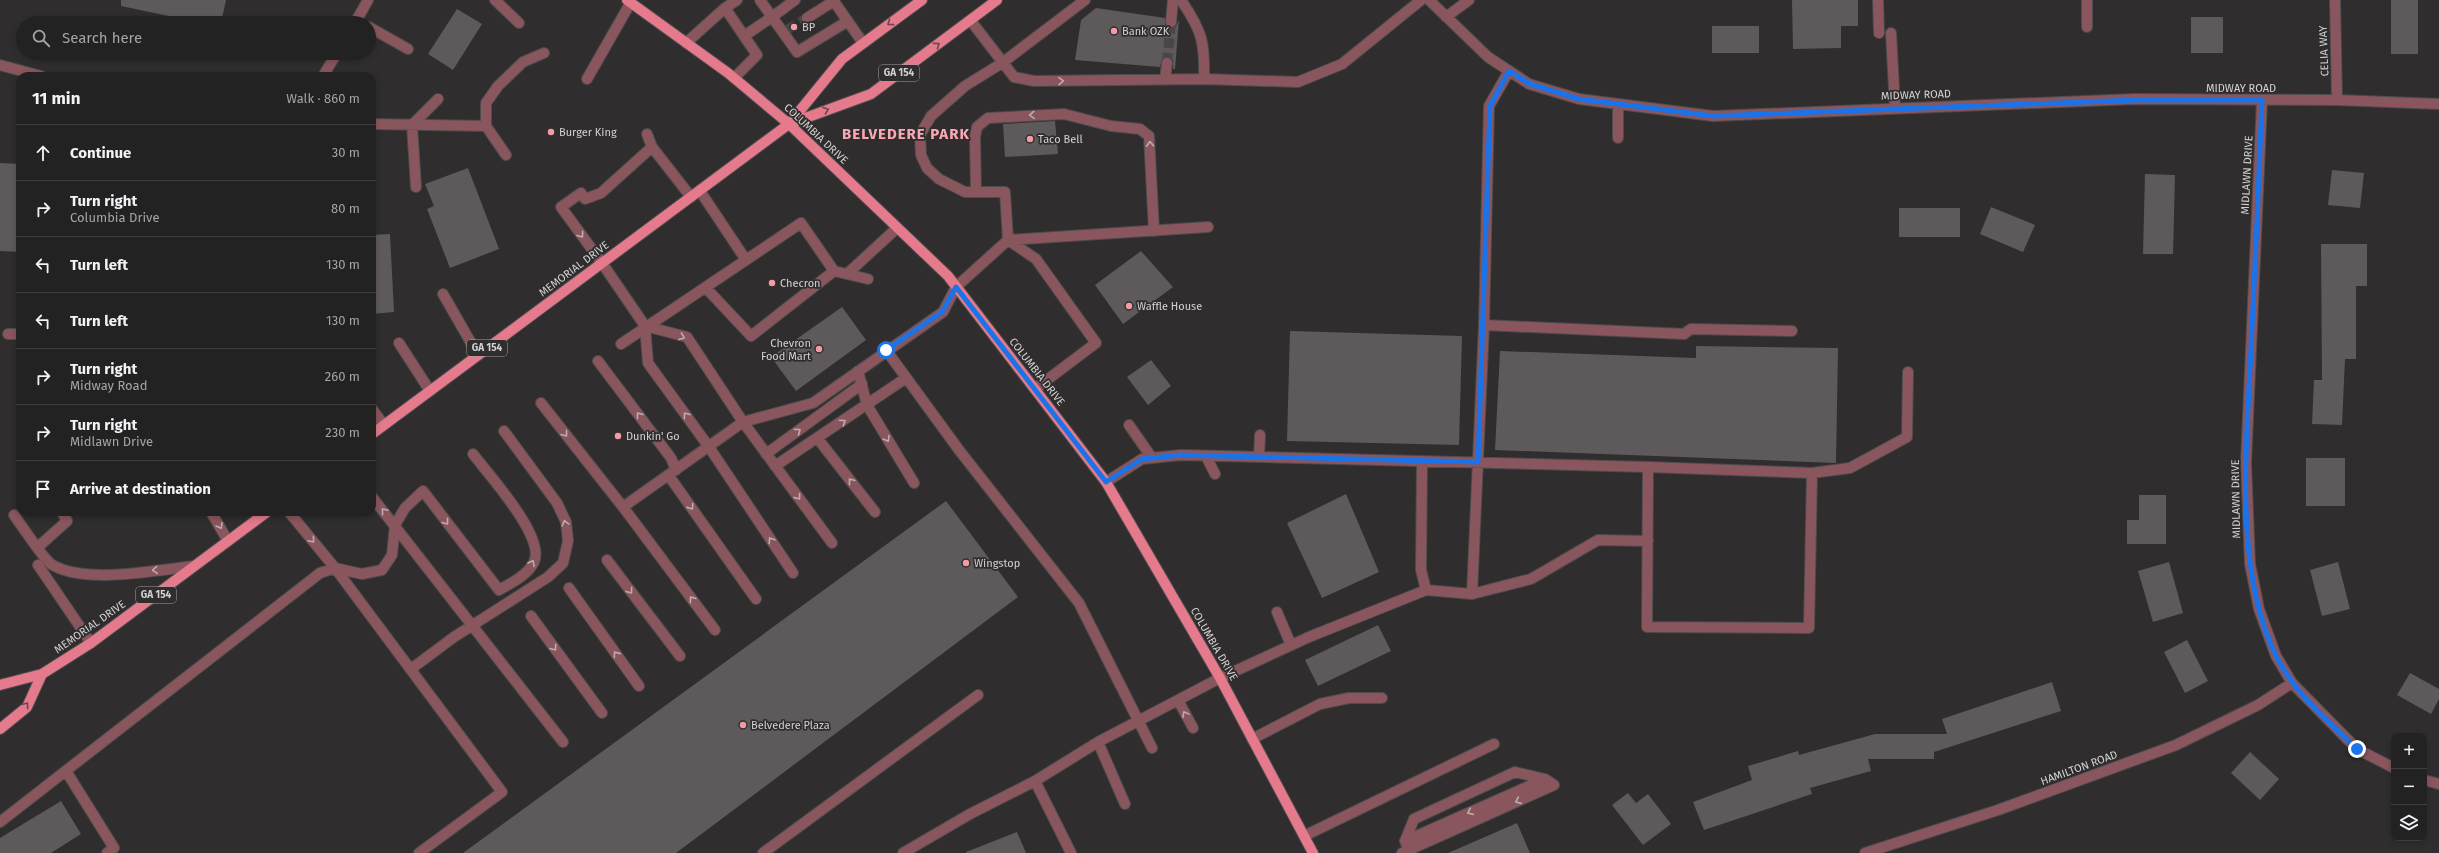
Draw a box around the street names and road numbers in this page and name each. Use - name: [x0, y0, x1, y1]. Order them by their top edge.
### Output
- street label: CELIA WAY: [2317, 25, 2331, 77]
- road number: GA 154: [879, 65, 919, 81]
- street label: MIDWAY ROAD: [2206, 82, 2276, 95]
- street label: MIDWAY ROAD: [1881, 87, 1951, 103]
- street label: COLUMBIA DRIVE: [781, 101, 851, 167]
- street label: MIDLAWN DRIVE: [2238, 135, 2256, 215]
- street label: MEMORIAL DRIVE: [537, 238, 612, 299]
- street label: COLUMBIA DRIVE: [1006, 335, 1068, 409]
- road number: GA 154: [467, 340, 507, 356]
- street label: MIDLAWN DRIVE: [2229, 459, 2243, 539]
- road number: GA 154: [136, 587, 176, 603]
- street label: MEMORIAL DRIVE: [52, 597, 128, 656]
- street label: COLUMBIA DRIVE: [1188, 605, 1240, 683]
- street label: HAMILTON ROAD: [2039, 748, 2119, 788]

